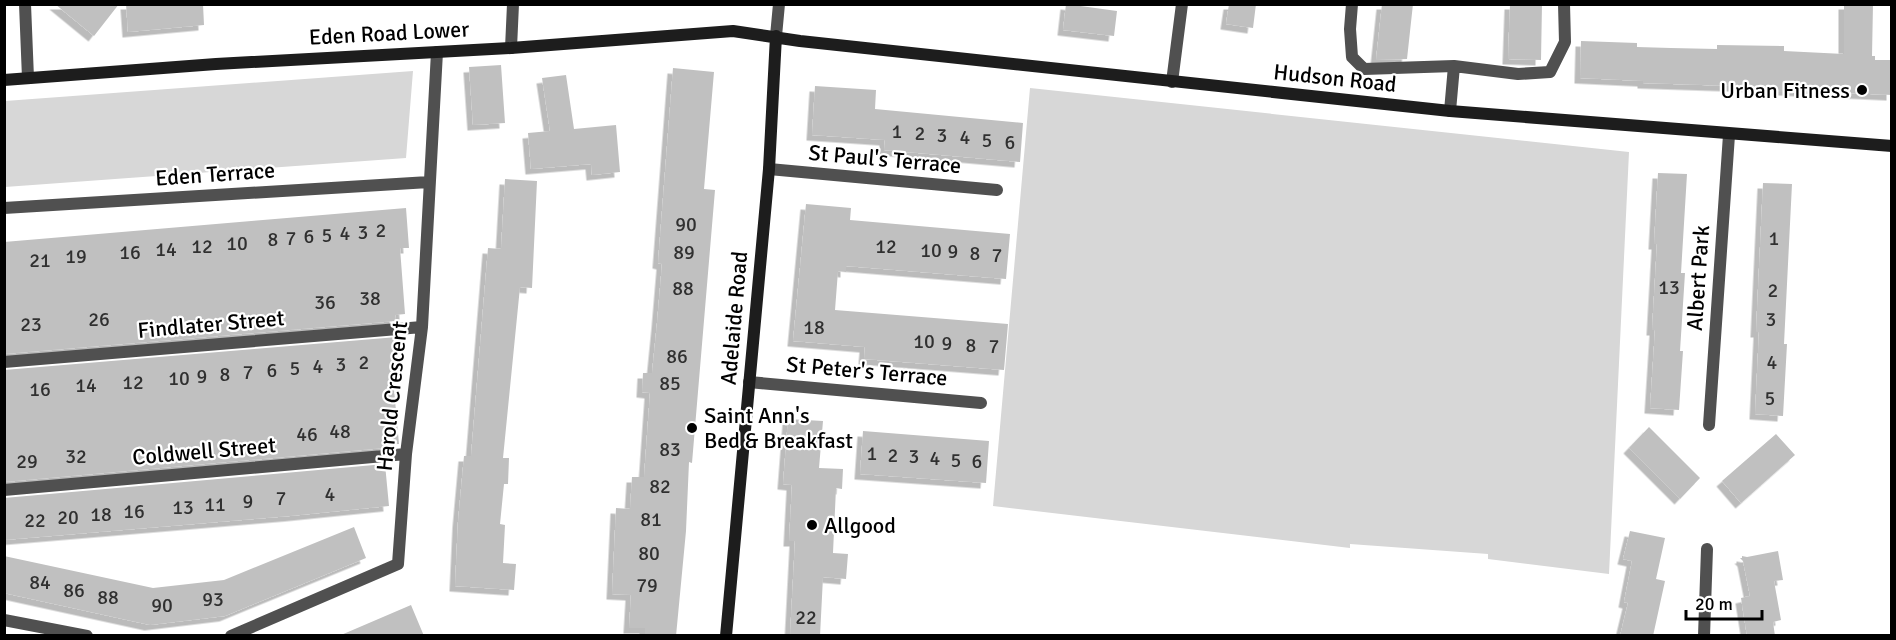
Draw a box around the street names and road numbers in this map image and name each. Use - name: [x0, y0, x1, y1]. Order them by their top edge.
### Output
- street label: Eden Road Lower: [308, 15, 470, 51]
- street label: Hudson Road: [1272, 58, 1398, 98]
- street label: St Paul's Terrace: [808, 139, 962, 179]
- street label: Eden Terrace: [154, 156, 276, 192]
- street label: Albert Park: [1681, 224, 1715, 332]
- street label: Adelaide Road: [715, 250, 753, 386]
- street label: Findlater Street: [136, 304, 286, 344]
- street label: Harold Crescent: [371, 319, 413, 472]
- street label: St Peter's Terrace: [785, 351, 949, 391]
- street label: Coldwell Street: [131, 431, 277, 471]

